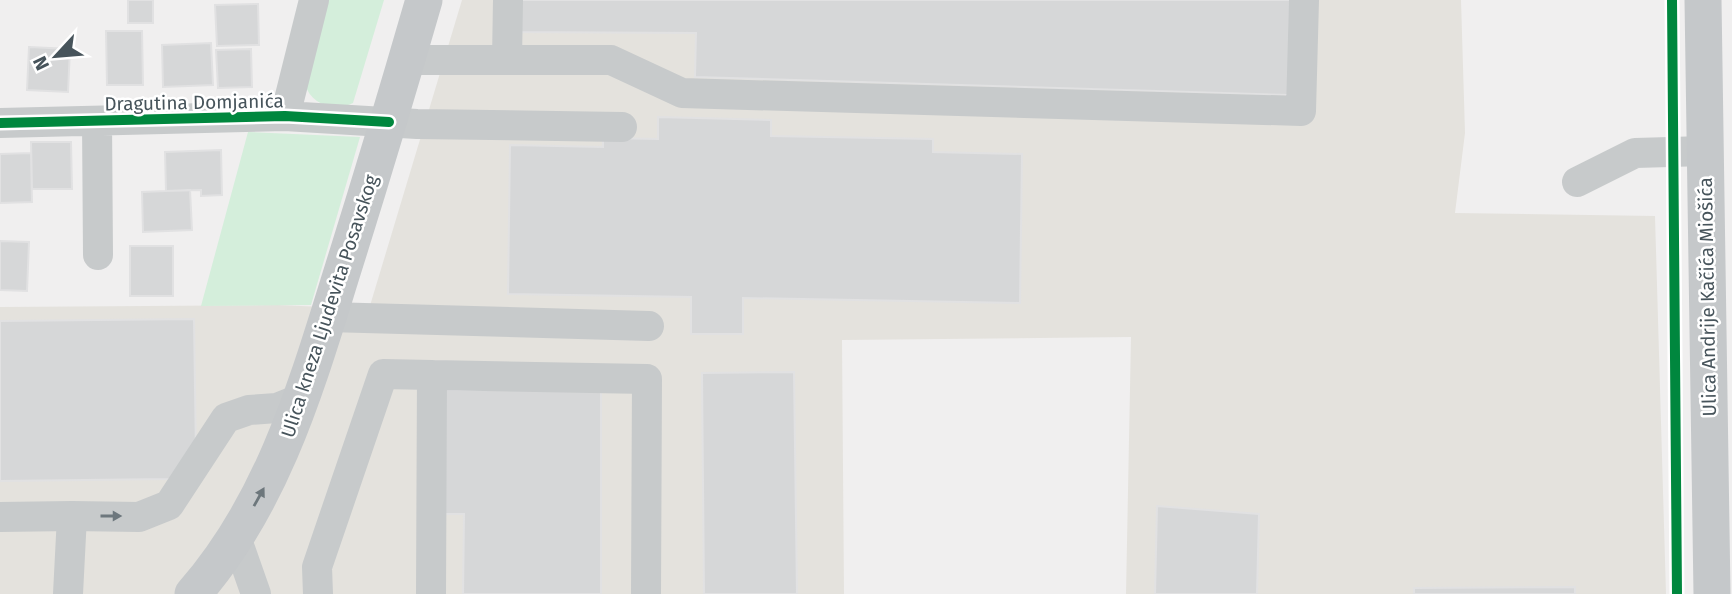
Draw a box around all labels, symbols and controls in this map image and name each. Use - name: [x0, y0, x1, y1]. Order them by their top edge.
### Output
- north arrow: [21, 21, 91, 91]
- text: N: [28, 53, 54, 74]
- street label: Dragutina Domjanića: [104, 89, 284, 116]
- street label: Ulica kneza Ljudevita Posavskog: [276, 172, 383, 441]
- street label: Ulica Andrije Kačića Miošića: [1694, 177, 1721, 417]
- one-way arrow: [253, 487, 265, 507]
- one-way arrow: [100, 510, 122, 522]

